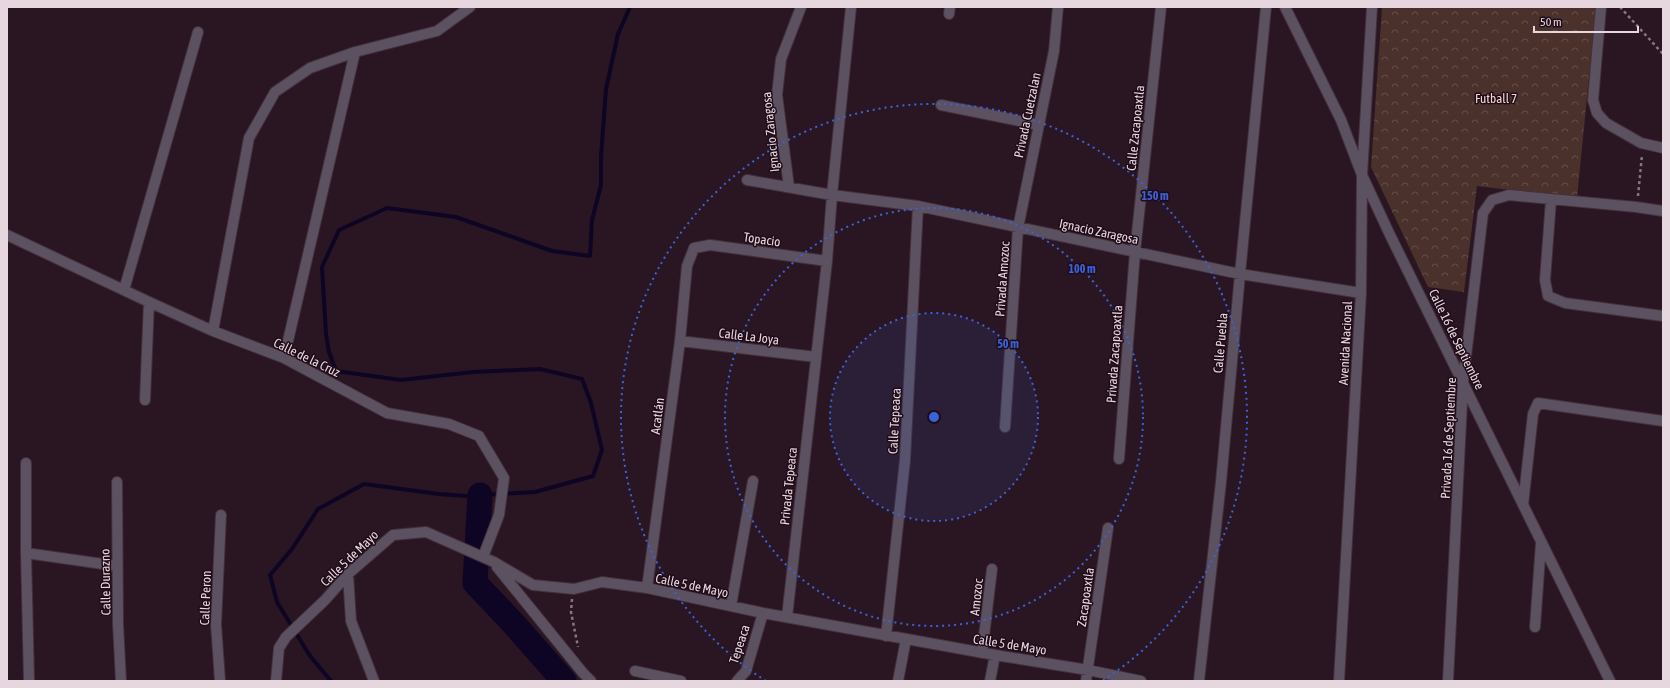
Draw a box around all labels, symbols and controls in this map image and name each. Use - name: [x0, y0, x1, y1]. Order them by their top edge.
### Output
- scale bar: [1534, 8, 1638, 34]
- text: 50 m: [1540, 15, 1562, 29]
- street label: Privada Cuetzalan: [1011, 71, 1044, 159]
- street label: Calle Zacapoaxtla: [1124, 85, 1147, 172]
- street label: Ignacio Zaragosa: [759, 91, 782, 173]
- park label: Futball 7: [1475, 91, 1517, 106]
- text: 150 m: [1141, 189, 1169, 203]
- street label: Ignacio Zaragosa: [1058, 216, 1140, 247]
- street label: Topacio: [742, 229, 781, 250]
- street label: Privada Amozoc: [992, 241, 1013, 317]
- text: 100 m: [1068, 262, 1096, 276]
- street label: Calle 16 de Septiembre: [1426, 287, 1487, 392]
- street label: Avenida Nacional: [1336, 300, 1355, 385]
- street label: Privada Zacapoaxtla: [1104, 305, 1125, 403]
- street label: Calle Puebla: [1210, 312, 1231, 374]
- street label: Calle La Joya: [718, 325, 780, 348]
- street label: Calle de la Cruz: [271, 335, 343, 380]
- text: 50 m: [997, 337, 1019, 351]
- street label: Privada 16 de Septiembre: [1438, 377, 1459, 499]
- street label: Calle Tepeaca: [885, 388, 904, 454]
- street label: Acatlán: [648, 397, 667, 435]
- centre of rings: [927, 410, 941, 424]
- street label: Privada Tepeaca: [777, 446, 800, 526]
- street label: Calle 5 de Mayo: [317, 527, 381, 590]
- street label: Calle Durazno: [97, 549, 114, 615]
- street label: Zacapoaxtla: [1074, 567, 1097, 628]
- street label: Calle Peron: [197, 570, 214, 626]
- street label: Calle 5 de Mayo: [654, 570, 730, 601]
- street label: Amozoc: [967, 578, 986, 616]
- street label: Tepeaca: [726, 623, 753, 665]
- street label: Calle 5 de Mayo: [972, 631, 1048, 658]

